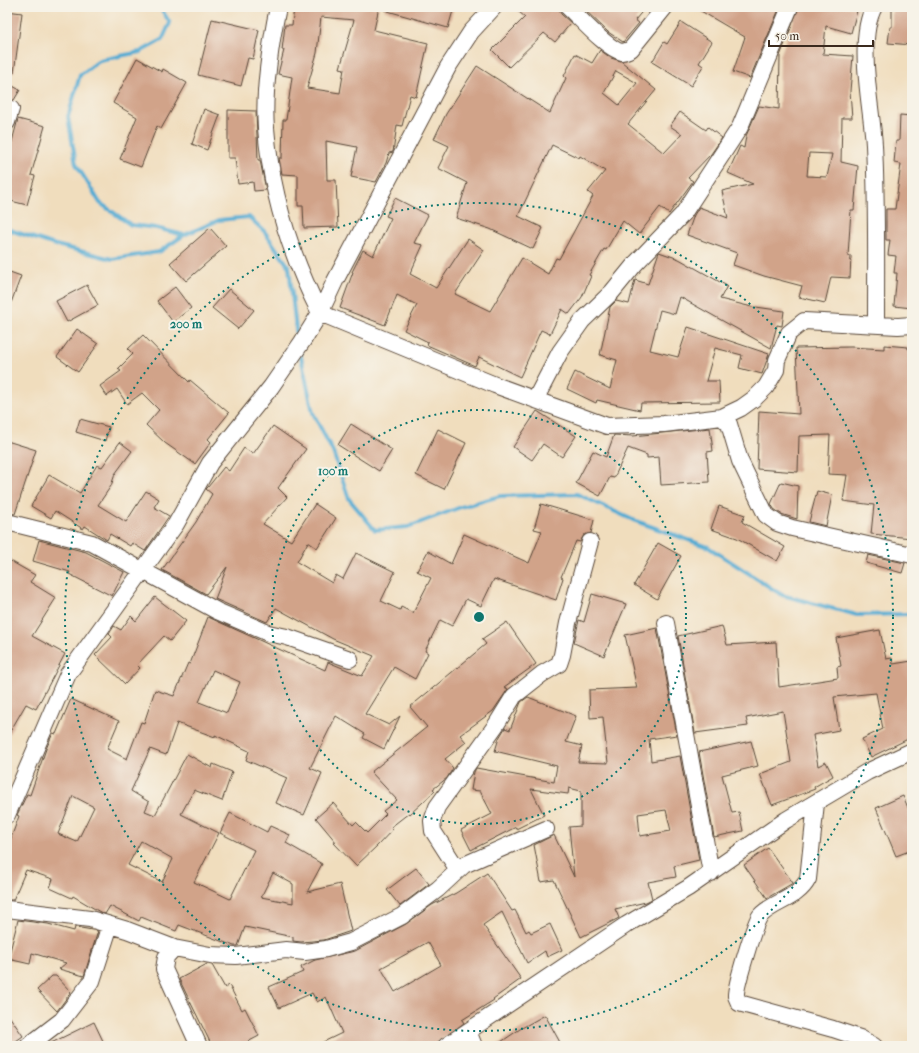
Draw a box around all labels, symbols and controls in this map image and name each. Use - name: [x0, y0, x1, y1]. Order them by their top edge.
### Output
- scale bar: [769, 22, 873, 48]
- text: 50 m: [775, 29, 799, 43]
- text: 200 m: [170, 317, 203, 331]
- text: 100 m: [318, 464, 349, 478]
- centre of rings: [472, 610, 486, 624]

